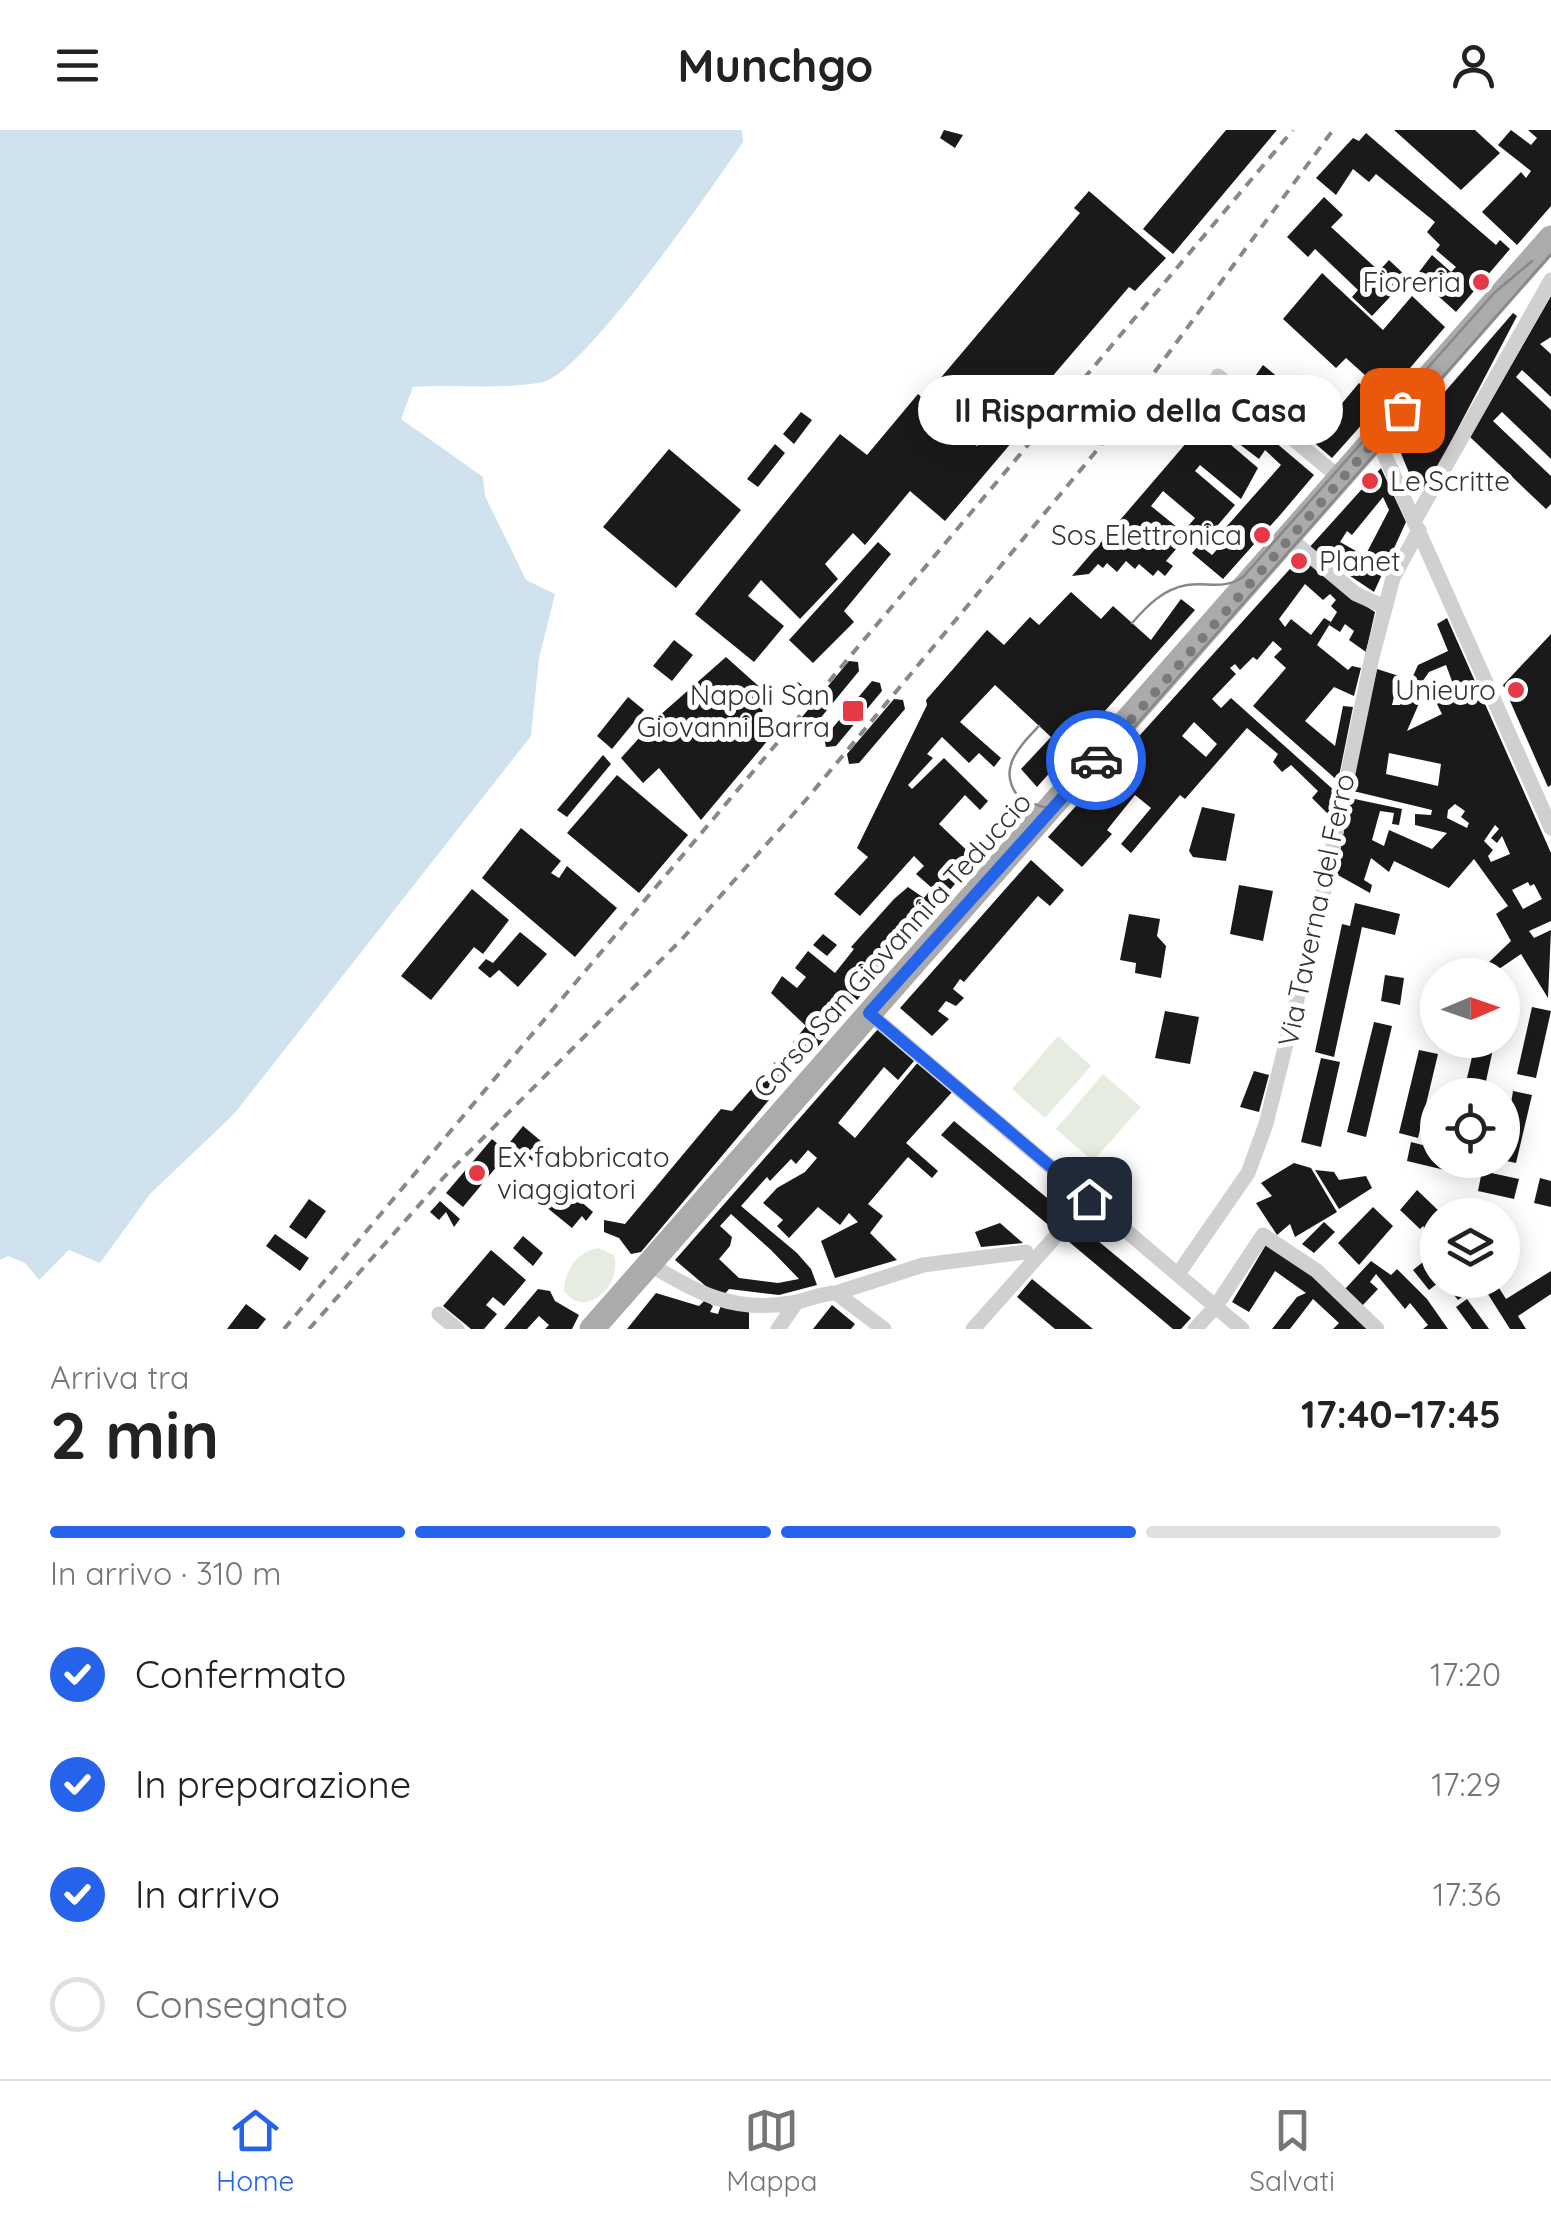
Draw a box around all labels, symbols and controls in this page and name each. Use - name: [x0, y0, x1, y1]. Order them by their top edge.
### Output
- text: Munchgo: [678, 37, 873, 93]
- icon: menu: [50, 38, 105, 93]
- icon: person: [1446, 38, 1501, 93]
- place label: Fioreria: [1363, 264, 1461, 299]
- marker: Fioreria: [1470, 271, 1492, 293]
- pin: [1360, 368, 1445, 453]
- callout: Il Risparmio della Casa: [917, 375, 1342, 445]
- icon: bag: [1375, 383, 1430, 438]
- text: Il Risparmio della Casa: [954, 390, 1307, 430]
- place label: Le Scritte: [1390, 463, 1510, 498]
- marker: Le Scritte: [1359, 470, 1381, 492]
- place label: Sos Elettronica: [1051, 517, 1242, 552]
- marker: Sos Elettronica: [1251, 524, 1273, 546]
- place label: Planet: [1319, 543, 1401, 578]
- marker: Planet: [1288, 550, 1310, 572]
- place label: Unieuro: [1395, 672, 1496, 707]
- place label: Napoli San Giovanni Barra: [637, 677, 830, 744]
- marker: Unieuro: [1505, 679, 1527, 701]
- marker: Napoli San Giovanni Barra: [840, 698, 866, 724]
- courier: [1046, 710, 1146, 810]
- icon: car: [1069, 733, 1124, 788]
- street label: Via Taverna del Ferro: [1269, 770, 1362, 1050]
- street label: Corso San Giovanni a Teduccio: [745, 785, 1038, 1105]
- north arrow: [1420, 958, 1520, 1058]
- map controls: [1420, 958, 1520, 1298]
- button: locate: [1420, 1078, 1520, 1178]
- place label: Ex fabbricato viaggiatori: [497, 1139, 670, 1206]
- pin: [1047, 1157, 1132, 1242]
- marker: Ex fabbricato viaggiatori: [466, 1162, 488, 1184]
- icon: home: [1062, 1172, 1117, 1227]
- button: layers: [1420, 1198, 1520, 1298]
- text: Arriva tra: [50, 1357, 189, 1397]
- text: 17:40–17:45: [1301, 1390, 1501, 1438]
- text: 2 min: [50, 1394, 219, 1475]
- text: In arrivo · 310 m: [50, 1553, 282, 1593]
- icon: check: [50, 1647, 105, 1702]
- text: Confermato: [135, 1650, 346, 1698]
- text: 17:20: [1430, 1654, 1501, 1694]
- icon: check: [50, 1757, 105, 1812]
- text: In preparazione: [135, 1760, 411, 1808]
- text: 17:29: [1431, 1764, 1501, 1804]
- icon: check: [50, 1867, 105, 1922]
- text: In arrivo: [135, 1870, 280, 1918]
- text: 17:36: [1433, 1874, 1501, 1914]
- text: Consegnato: [135, 1980, 348, 2028]
- tab: Home: [216, 2103, 294, 2198]
- tab: Mappa: [726, 2103, 817, 2198]
- tab: Salvati: [1249, 2103, 1335, 2198]

